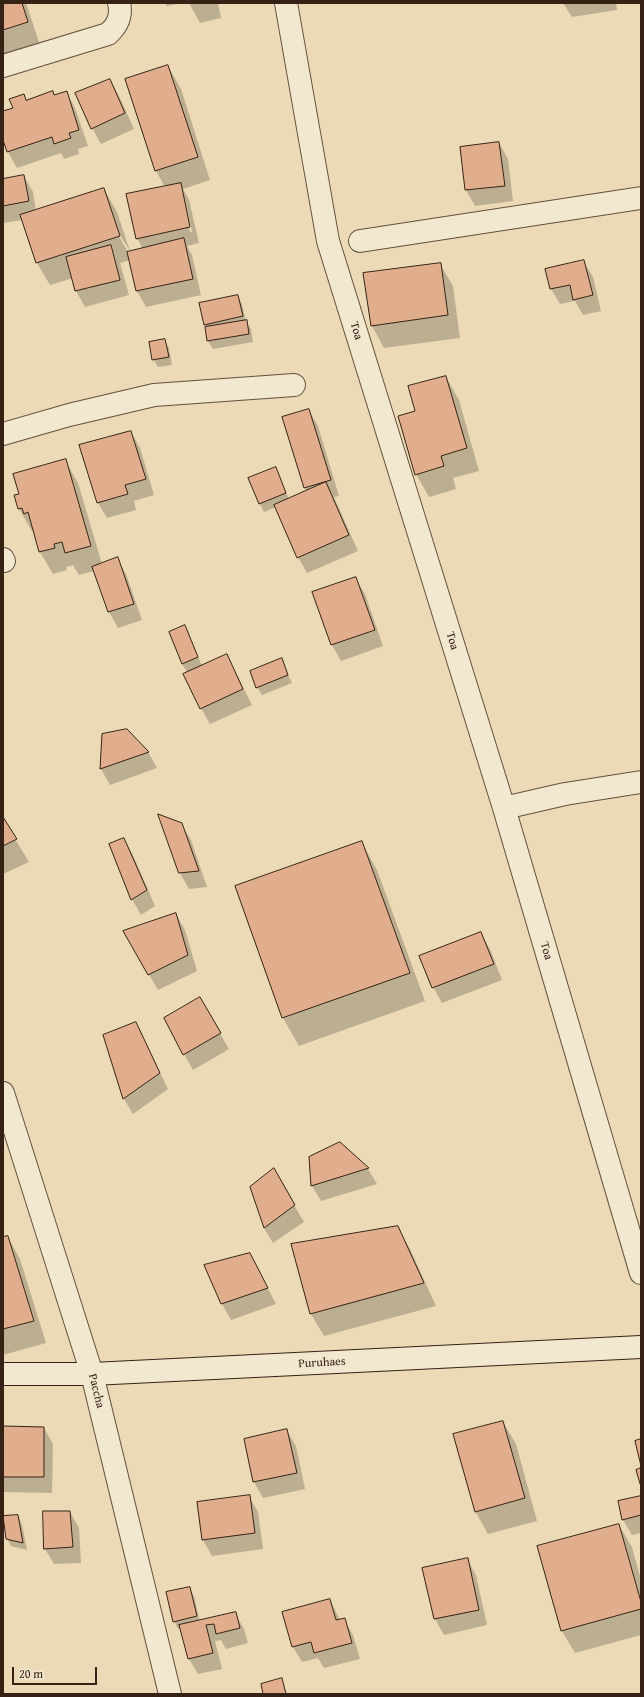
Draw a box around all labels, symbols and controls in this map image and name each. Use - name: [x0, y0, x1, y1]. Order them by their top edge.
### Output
- street label: Toa: [346, 320, 366, 342]
- street label: Toa: [442, 630, 462, 652]
- street label: Toa: [537, 940, 555, 962]
- street label: Puruhaes: [298, 1355, 346, 1371]
- street label: Paccha: [85, 1372, 107, 1410]
- scale bar: [14, 1659, 99, 1685]
- text: 20 m: [19, 1665, 43, 1682]

